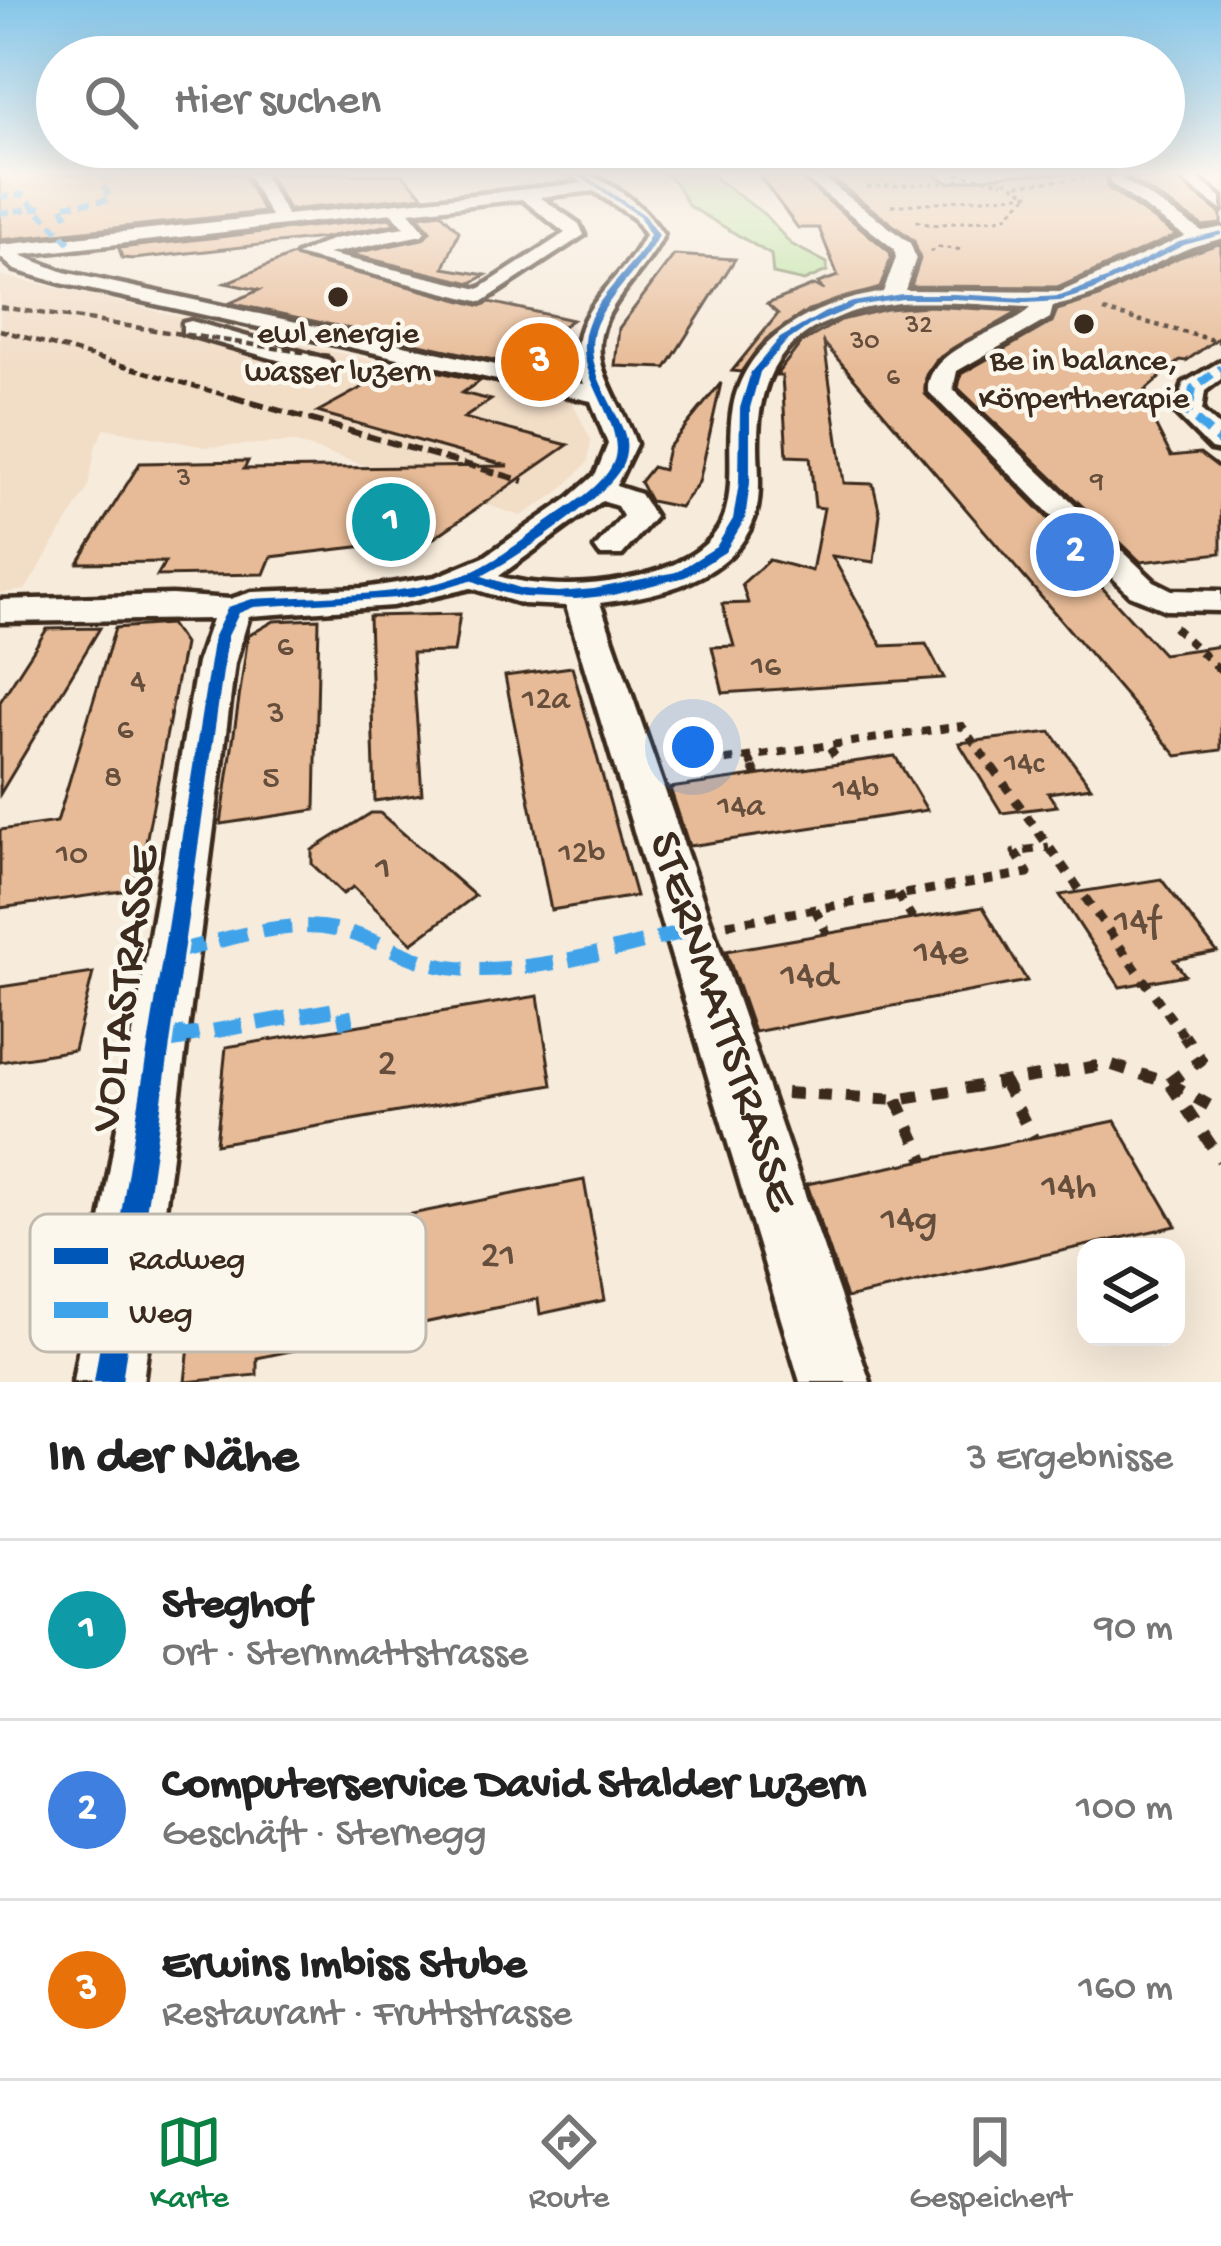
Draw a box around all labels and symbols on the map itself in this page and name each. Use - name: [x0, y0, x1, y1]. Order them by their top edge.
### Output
- marker: ewl energie wasser luzern: [325, 284, 351, 310]
- house number: 32: [904, 311, 933, 343]
- marker: Be in balance, Körpertherapie: [1071, 311, 1097, 337]
- place label: ewl energie wasser luzern: [245, 317, 432, 393]
- pin: 3: [501, 317, 579, 407]
- house number: 30: [849, 327, 880, 359]
- place label: Be in balance, Körpertherapie: [979, 344, 1190, 420]
- house number: 6: [886, 363, 900, 395]
- house number: 3: [176, 464, 191, 496]
- house number: 9: [1089, 467, 1104, 499]
- pin: 1: [352, 477, 430, 567]
- pin: 2: [1036, 507, 1114, 597]
- house number: 6: [277, 629, 294, 667]
- house number: 16: [750, 649, 781, 687]
- house number: 4: [130, 664, 146, 702]
- house number: 12a: [521, 682, 572, 720]
- house number: 3: [266, 696, 285, 734]
- house number: 6: [117, 712, 134, 750]
- your location: [663, 717, 723, 777]
- house number: 14c: [1003, 746, 1046, 784]
- house number: 8: [104, 760, 122, 798]
- house number: 5: [262, 761, 280, 799]
- house number: 14b: [832, 772, 879, 810]
- house number: 14a: [716, 789, 766, 827]
- street label: STERNMATTSTRASSE: [632, 826, 809, 1220]
- house number: 12b: [558, 836, 605, 874]
- house number: 10: [55, 837, 88, 875]
- street label: VOLTASTRASSE: [80, 840, 177, 1137]
- house number: 1: [374, 848, 391, 894]
- house number: 14f: [1113, 901, 1163, 947]
- house number: 14e: [913, 932, 969, 978]
- house number: 14d: [779, 955, 841, 1001]
- house number: 2: [377, 1043, 397, 1089]
- house number: 14h: [1040, 1166, 1097, 1212]
- house number: 14g: [880, 1199, 937, 1245]
- legend: [30, 1214, 426, 1352]
- house number: 21: [481, 1235, 515, 1281]
- text: Radweg: [129, 1243, 245, 1281]
- text: Weg: [129, 1297, 193, 1335]

